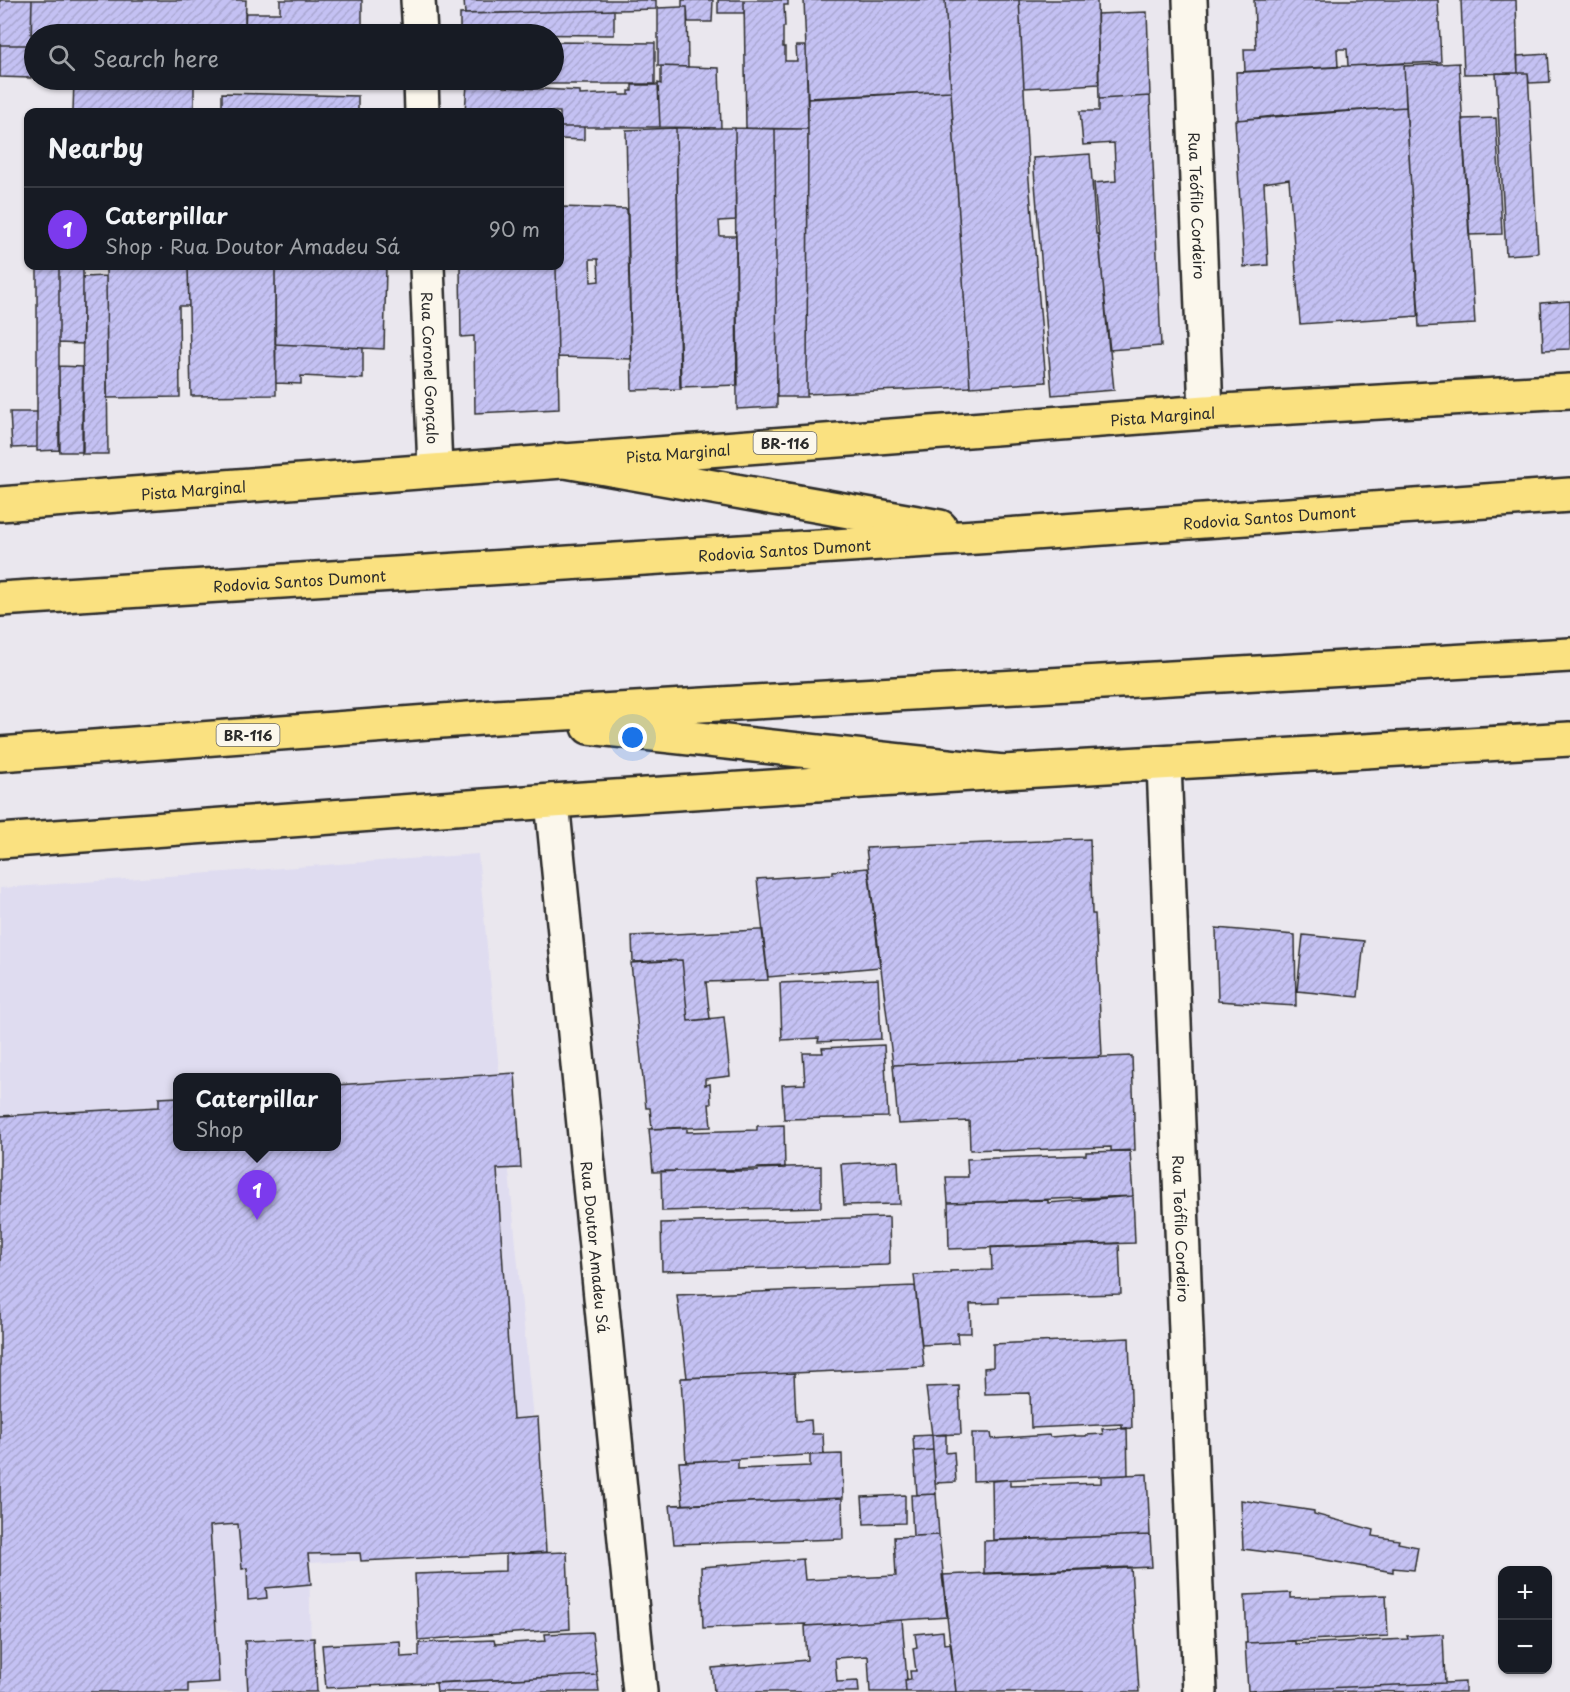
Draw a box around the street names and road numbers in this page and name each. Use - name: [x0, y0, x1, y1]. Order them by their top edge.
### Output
- street label: Rua Teófilo Cordeiro: [1184, 132, 1212, 280]
- street label: Rua Coronel Gonçalo: [417, 291, 446, 444]
- street label: Pista Marginal: [1109, 400, 1216, 431]
- road number: BR-116: [754, 432, 816, 454]
- street label: Pista Marginal: [625, 437, 731, 468]
- street label: Pista Marginal: [140, 474, 247, 505]
- street label: Rodovia Santos Dumont: [1182, 499, 1357, 534]
- street label: Rodovia Santos Dumont: [697, 532, 872, 566]
- street label: Rodovia Santos Dumont: [212, 563, 387, 597]
- road number: BR-116: [216, 724, 280, 746]
- street label: Rua Teófilo Cordeiro: [1168, 1155, 1196, 1303]
- street label: Rua Doutor Amadeu Sá: [576, 1160, 616, 1334]

